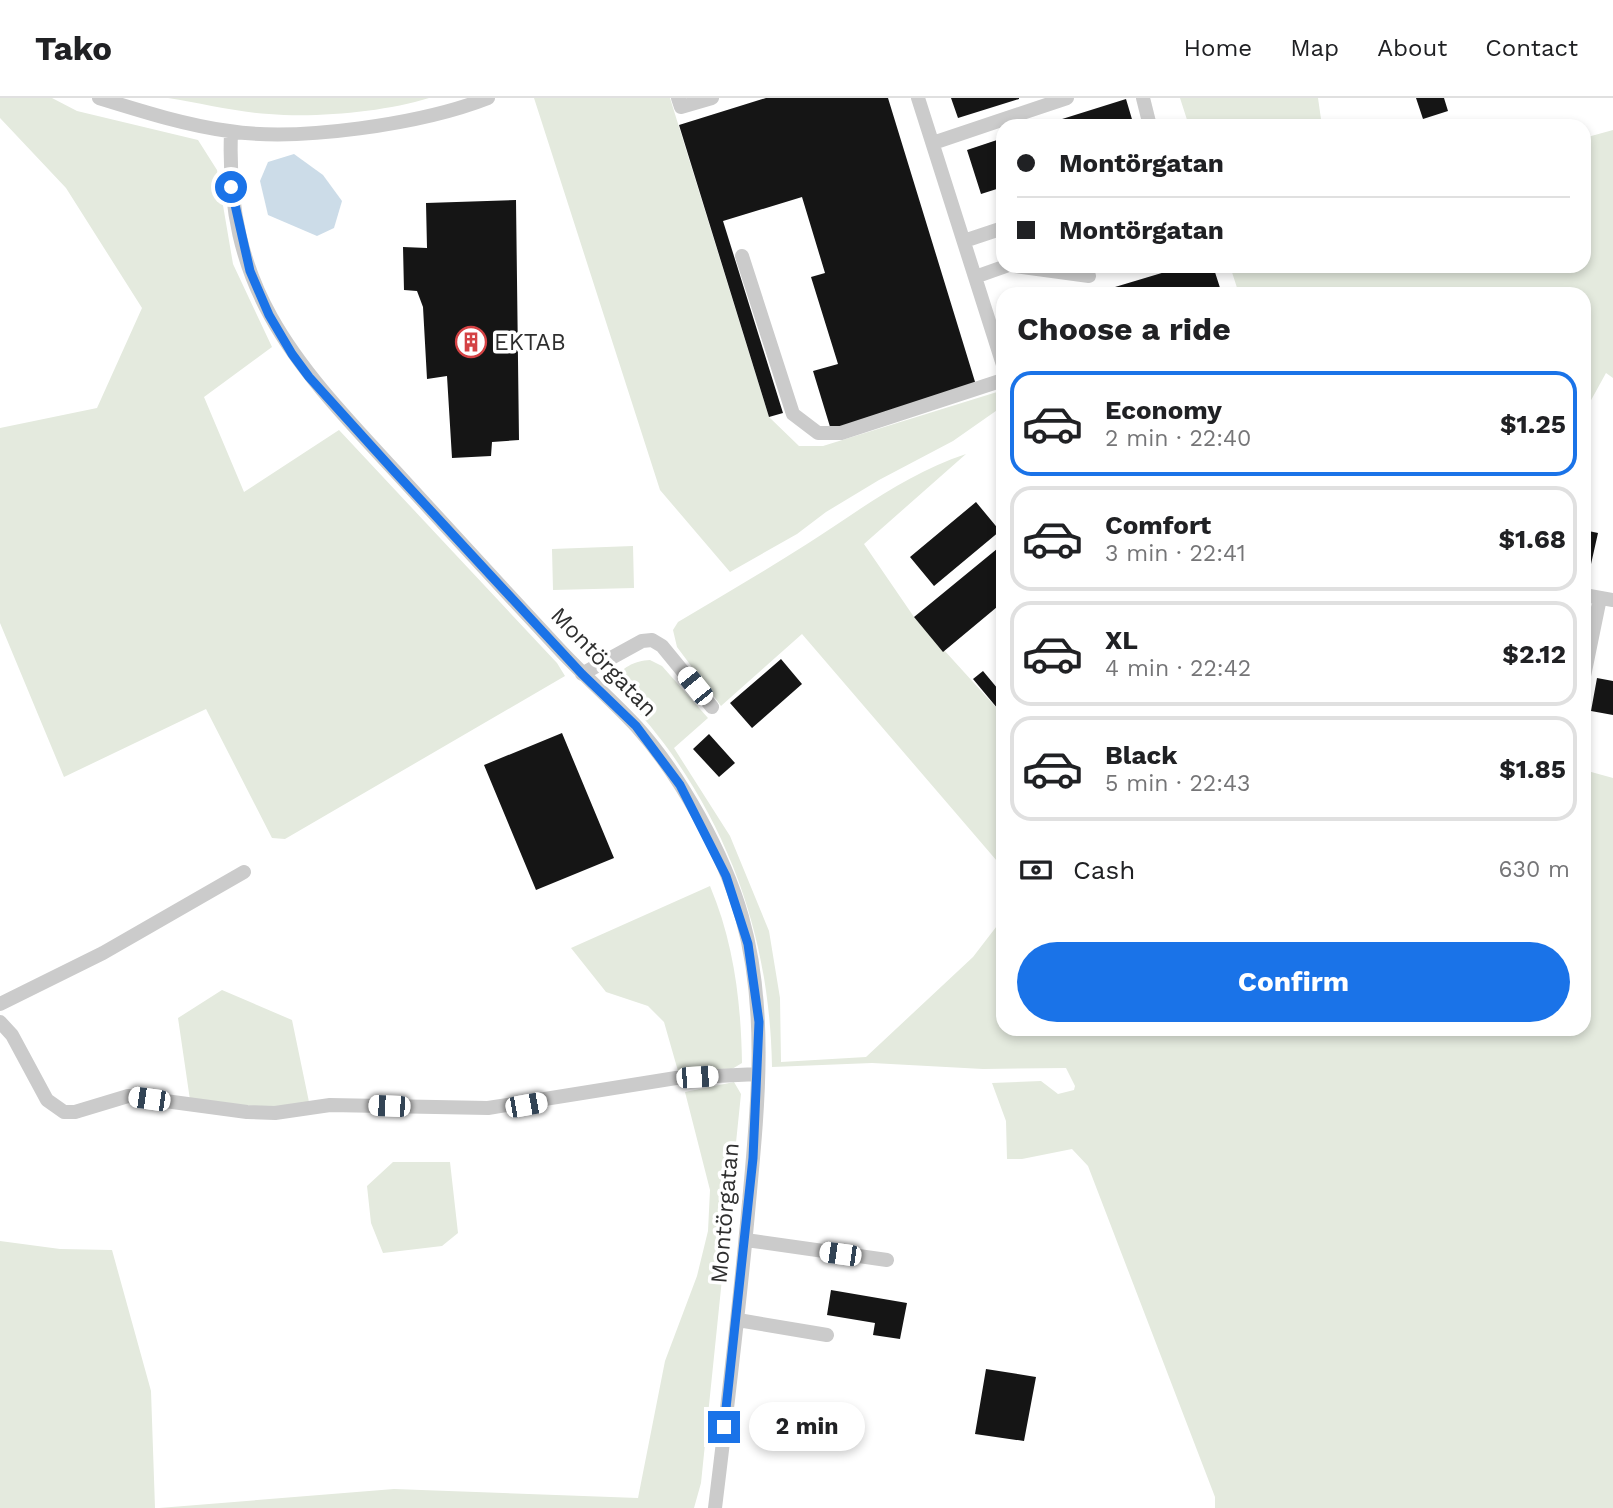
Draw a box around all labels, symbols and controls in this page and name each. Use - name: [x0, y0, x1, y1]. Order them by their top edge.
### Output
- text: Tako: [35, 29, 112, 68]
- text: Home: [1184, 34, 1252, 62]
- text: Map: [1290, 34, 1339, 62]
- text: About: [1377, 34, 1447, 62]
- text: Contact: [1485, 34, 1578, 62]
- text: Montörgatan: [1059, 148, 1224, 178]
- route start: [215, 171, 247, 203]
- text: Montörgatan: [1059, 215, 1224, 245]
- text: Choose a ride: [1017, 310, 1231, 348]
- building icon: EKTAB: [454, 325, 488, 359]
- place label: EKTAB: [494, 329, 566, 356]
- icon: car: [1021, 392, 1084, 455]
- text: Economy: [1105, 395, 1222, 425]
- text: $1.25: [1500, 409, 1566, 439]
- text: 2 min · 22:40: [1105, 425, 1251, 452]
- icon: car: [1021, 507, 1084, 570]
- text: Comfort: [1105, 510, 1211, 540]
- text: $1.68: [1498, 524, 1566, 554]
- text: 3 min · 22:41: [1105, 540, 1246, 567]
- street label: Montörgatan: [545, 602, 663, 722]
- icon: car: [1021, 622, 1084, 685]
- text: XL: [1105, 625, 1138, 655]
- text: $2.12: [1502, 639, 1566, 669]
- text: 4 min · 22:42: [1105, 655, 1251, 682]
- car: [674, 663, 717, 709]
- icon: car: [1021, 737, 1084, 800]
- text: Black: [1105, 740, 1177, 770]
- text: $1.85: [1499, 754, 1566, 784]
- text: 5 min · 22:43: [1105, 770, 1250, 797]
- icon: cash: [1017, 851, 1055, 889]
- text: Cash: [1073, 855, 1135, 885]
- text: 630 m: [1499, 856, 1570, 883]
- button: Confirm: [1017, 942, 1570, 1022]
- car: [676, 1065, 719, 1089]
- car: [127, 1086, 172, 1112]
- car: [504, 1091, 549, 1119]
- car: [368, 1095, 411, 1117]
- street label: Montörgatan: [705, 1141, 745, 1285]
- car: [818, 1241, 863, 1267]
- callout: 2 min: [748, 1402, 864, 1452]
- route end: [708, 1411, 740, 1443]
- text: 2 min: [776, 1413, 838, 1440]

